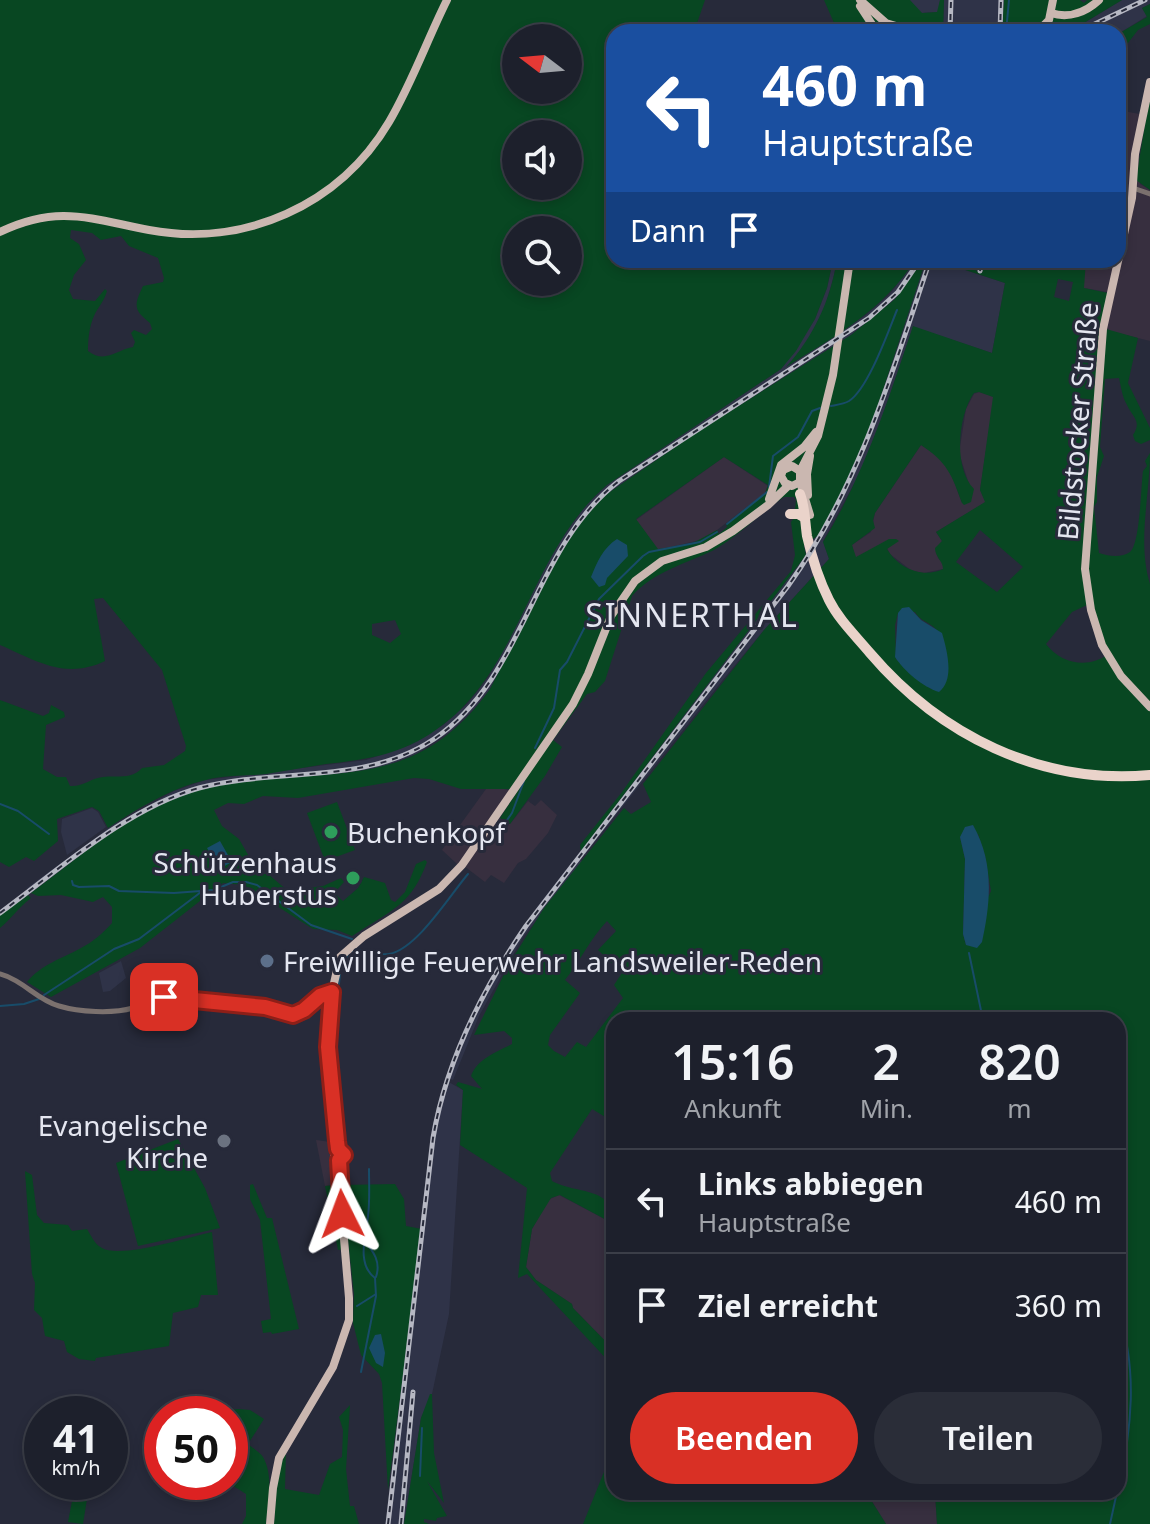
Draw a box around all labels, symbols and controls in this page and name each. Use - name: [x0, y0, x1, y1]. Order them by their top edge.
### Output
- north arrow: [502, 24, 582, 104]
- map controls: [502, 24, 582, 296]
- text: 460 m: [762, 46, 927, 122]
- icon: left: [630, 56, 734, 160]
- text: Hauptstraße: [762, 118, 974, 167]
- button: sound: [502, 120, 582, 200]
- icon: arrive: [722, 208, 766, 252]
- text: Dann: [630, 210, 706, 251]
- button: search: [502, 216, 582, 296]
- street label: Bildstocker Straße: [1048, 300, 1106, 542]
- district label: SINNERTHAL: [585, 593, 799, 636]
- place label: Buchenkopf: [347, 813, 506, 851]
- marker: Buchenkopf: [322, 823, 340, 841]
- place label: Schützenhaus Huberstus: [153, 843, 337, 913]
- marker: Schützenhaus Huberstus: [344, 869, 362, 887]
- place label: Freiwillige Feuerwehr Landsweiler-Reden: [283, 942, 822, 980]
- marker: Freiwillige Feuerwehr Landsweiler-Reden: [258, 952, 276, 970]
- pin: [130, 963, 198, 1031]
- icon: arrive: [142, 975, 186, 1019]
- text: 15:16: [671, 1029, 794, 1094]
- text: 2: [873, 1029, 900, 1094]
- text: 820: [978, 1029, 1061, 1094]
- text: Ankunft: [684, 1090, 781, 1126]
- text: Min.: [860, 1090, 913, 1126]
- text: m: [1007, 1090, 1032, 1126]
- place label: Evangelische Kirche: [38, 1106, 208, 1176]
- marker: Evangelische Kirche: [215, 1132, 233, 1150]
- text: Links abbiegen: [698, 1163, 924, 1204]
- position arrow: [300, 1172, 384, 1256]
- icon: left: [630, 1179, 674, 1223]
- text: 460 m: [1015, 1181, 1102, 1222]
- text: Hauptstraße: [698, 1204, 851, 1240]
- icon: arrive: [630, 1283, 674, 1327]
- text: Ziel erreicht: [698, 1285, 878, 1326]
- text: 360 m: [1015, 1285, 1102, 1326]
- button: Beenden: [630, 1392, 858, 1484]
- button: Teilen: [874, 1392, 1102, 1484]
- speed limit sign: 50: [144, 1396, 248, 1500]
- text: 41: [53, 1410, 99, 1465]
- text: km/h: [51, 1454, 101, 1481]

